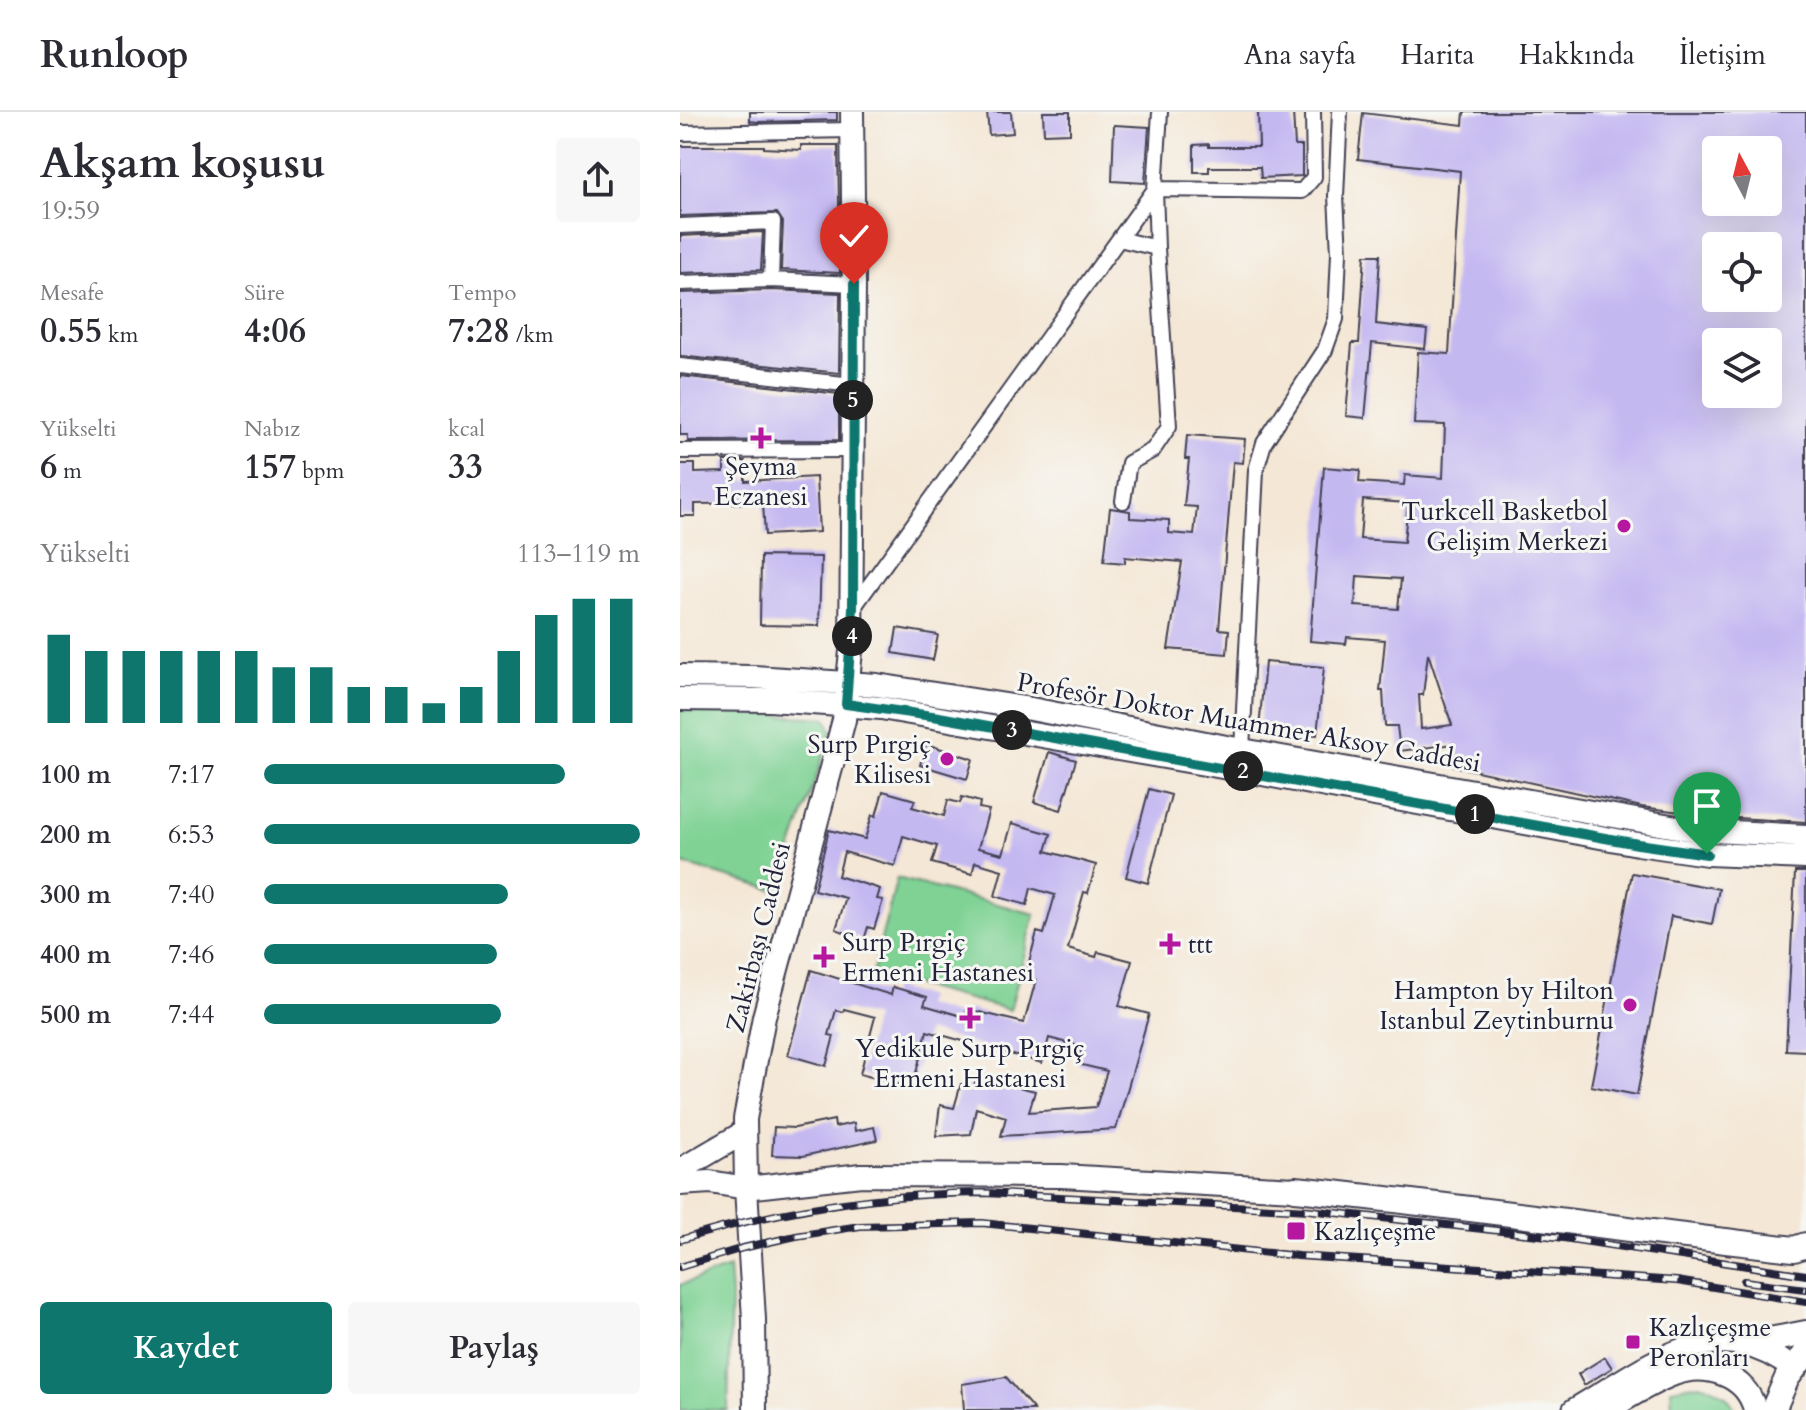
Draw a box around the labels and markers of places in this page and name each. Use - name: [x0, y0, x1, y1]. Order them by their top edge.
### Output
- pin: [820, 202, 888, 284]
- pin: 5: [833, 380, 873, 420]
- marker: Şeyma Eczanesi: [752, 429, 770, 447]
- place label: Şeyma Eczanesi: [714, 449, 808, 514]
- place label: Turkcell Basketbol Gelişim Merkezi: [1401, 494, 1608, 559]
- marker: Turkcell Basketbol Gelişim Merkezi: [1615, 517, 1633, 535]
- pin: 4: [832, 616, 872, 656]
- pin: 3: [992, 710, 1032, 750]
- place label: Surp Pırgiç Kilisesi: [807, 727, 931, 792]
- marker: Surp Pırgiç Kilisesi: [938, 750, 956, 768]
- pin: 2: [1223, 751, 1263, 791]
- pin: [1673, 772, 1741, 854]
- pin: 1: [1455, 794, 1495, 834]
- place label: Surp Pırgiç Ermeni Hastanesi: [842, 925, 1034, 990]
- place label: ttt: [1188, 927, 1213, 962]
- marker: ttt: [1159, 933, 1181, 955]
- marker: Surp Pırgiç Ermeni Hastanesi: [813, 946, 835, 968]
- place label: Hampton by Hilton Istanbul Zeytinburnu: [1379, 973, 1614, 1038]
- marker: Hampton by Hilton Istanbul Zeytinburnu: [1621, 996, 1639, 1014]
- marker: Yedikule Surp Pırgiç Ermeni Hastanesi: [959, 1007, 981, 1029]
- place label: Yedikule Surp Pırgiç Ermeni Hastanesi: [855, 1031, 1085, 1096]
- place label: Kazlıçeşme: [1314, 1214, 1436, 1249]
- marker: Kazlıçeşme: [1285, 1220, 1307, 1242]
- place label: Kazlıçeşme Peronları: [1649, 1310, 1771, 1375]
- marker: Kazlıçeşme Peronları: [1624, 1333, 1642, 1351]

